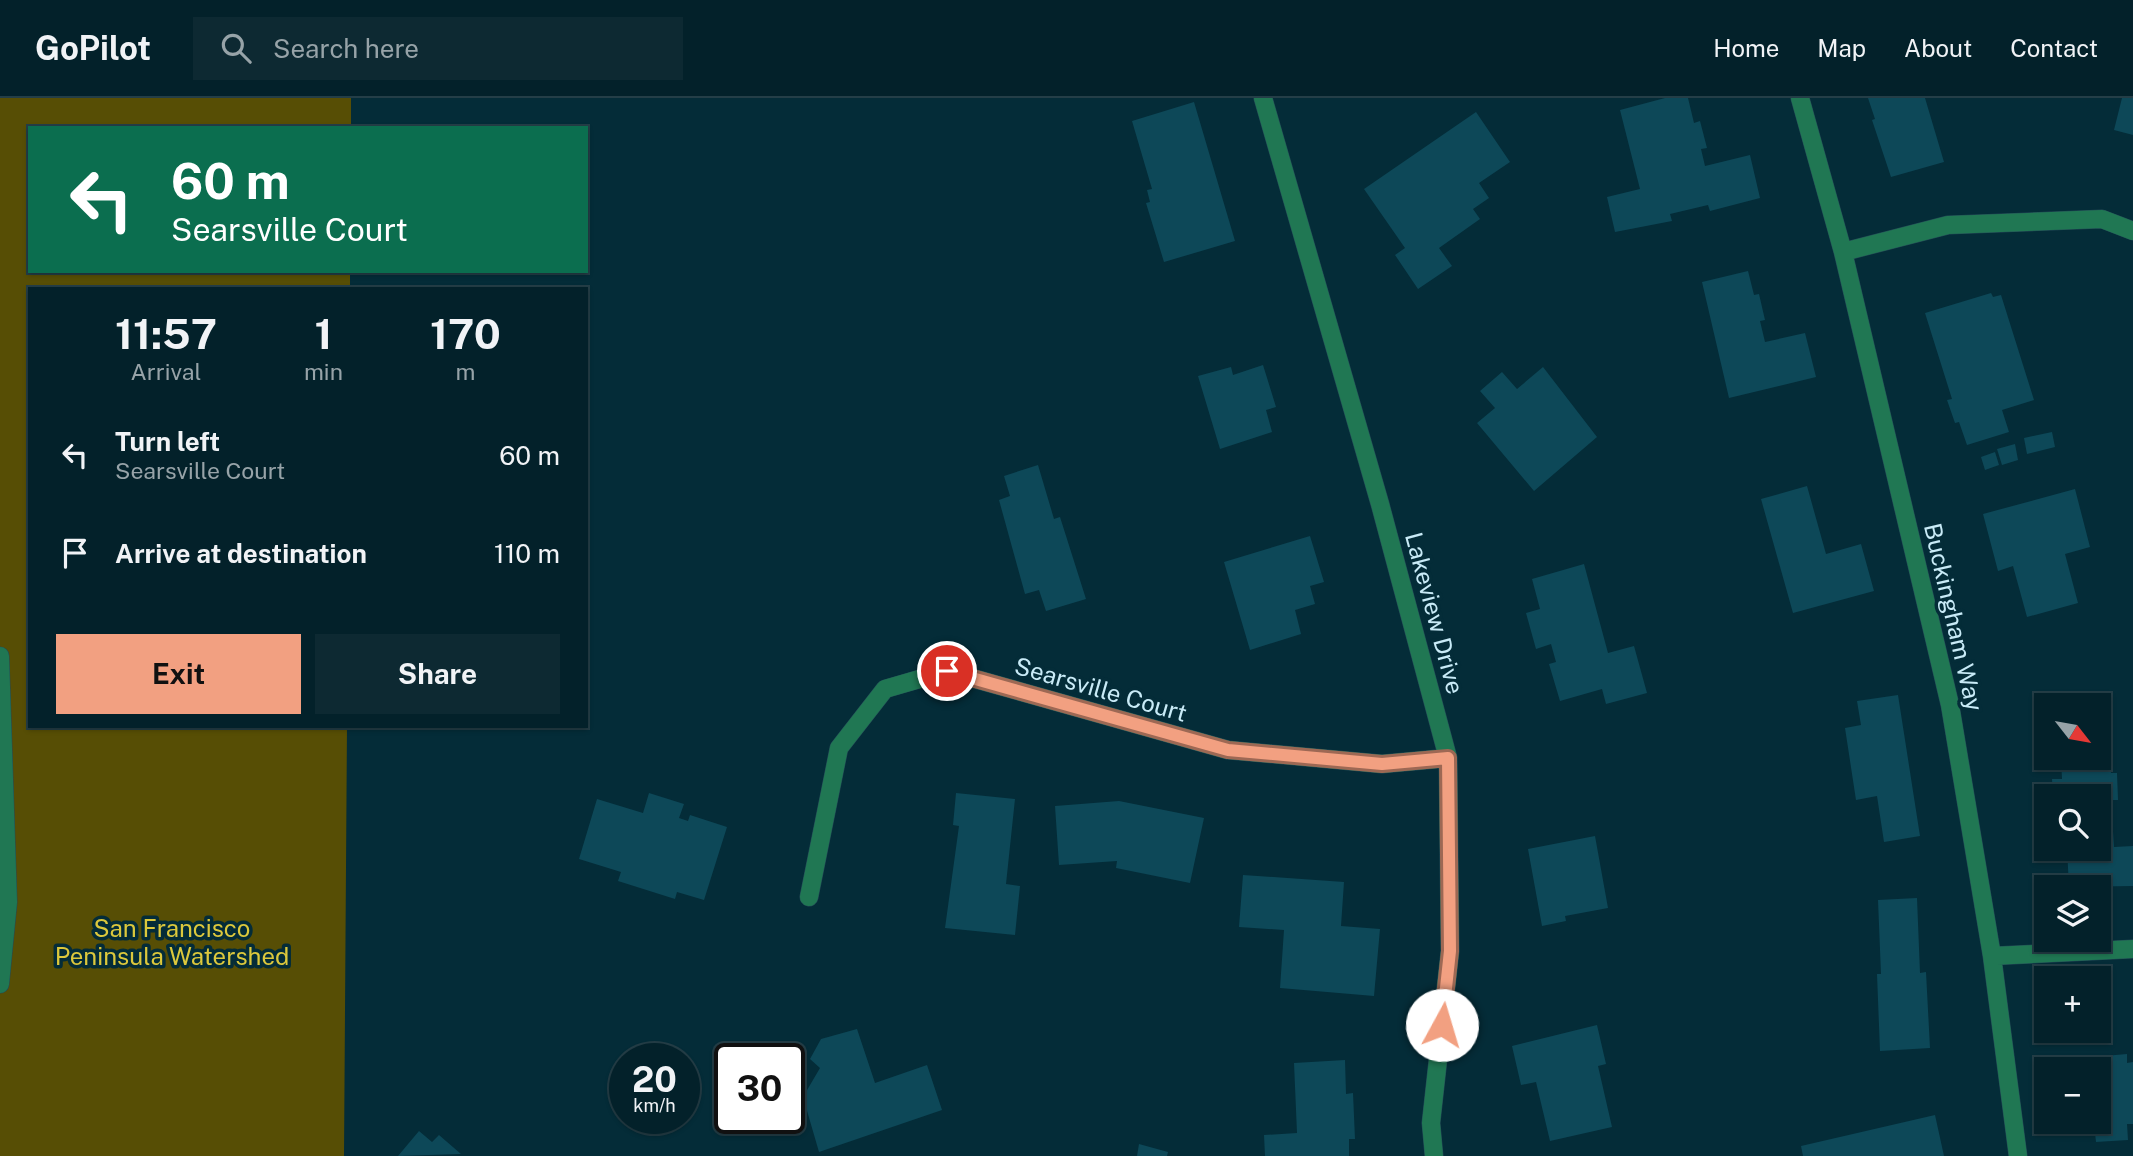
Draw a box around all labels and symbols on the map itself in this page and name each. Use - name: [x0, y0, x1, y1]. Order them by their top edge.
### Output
- street label: Buckingham Way: [1919, 520, 1989, 714]
- street label: Lakeview Drive: [1400, 529, 1470, 697]
- pin: [917, 641, 977, 701]
- street label: Searsville Court: [1012, 651, 1190, 727]
- north arrow: [2034, 693, 2110, 770]
- park label: San Francisco Peninsula Watershed: [55, 914, 289, 970]
- position arrow: [1405, 988, 1479, 1062]
- speed limit sign: 30: [714, 1043, 805, 1134]

